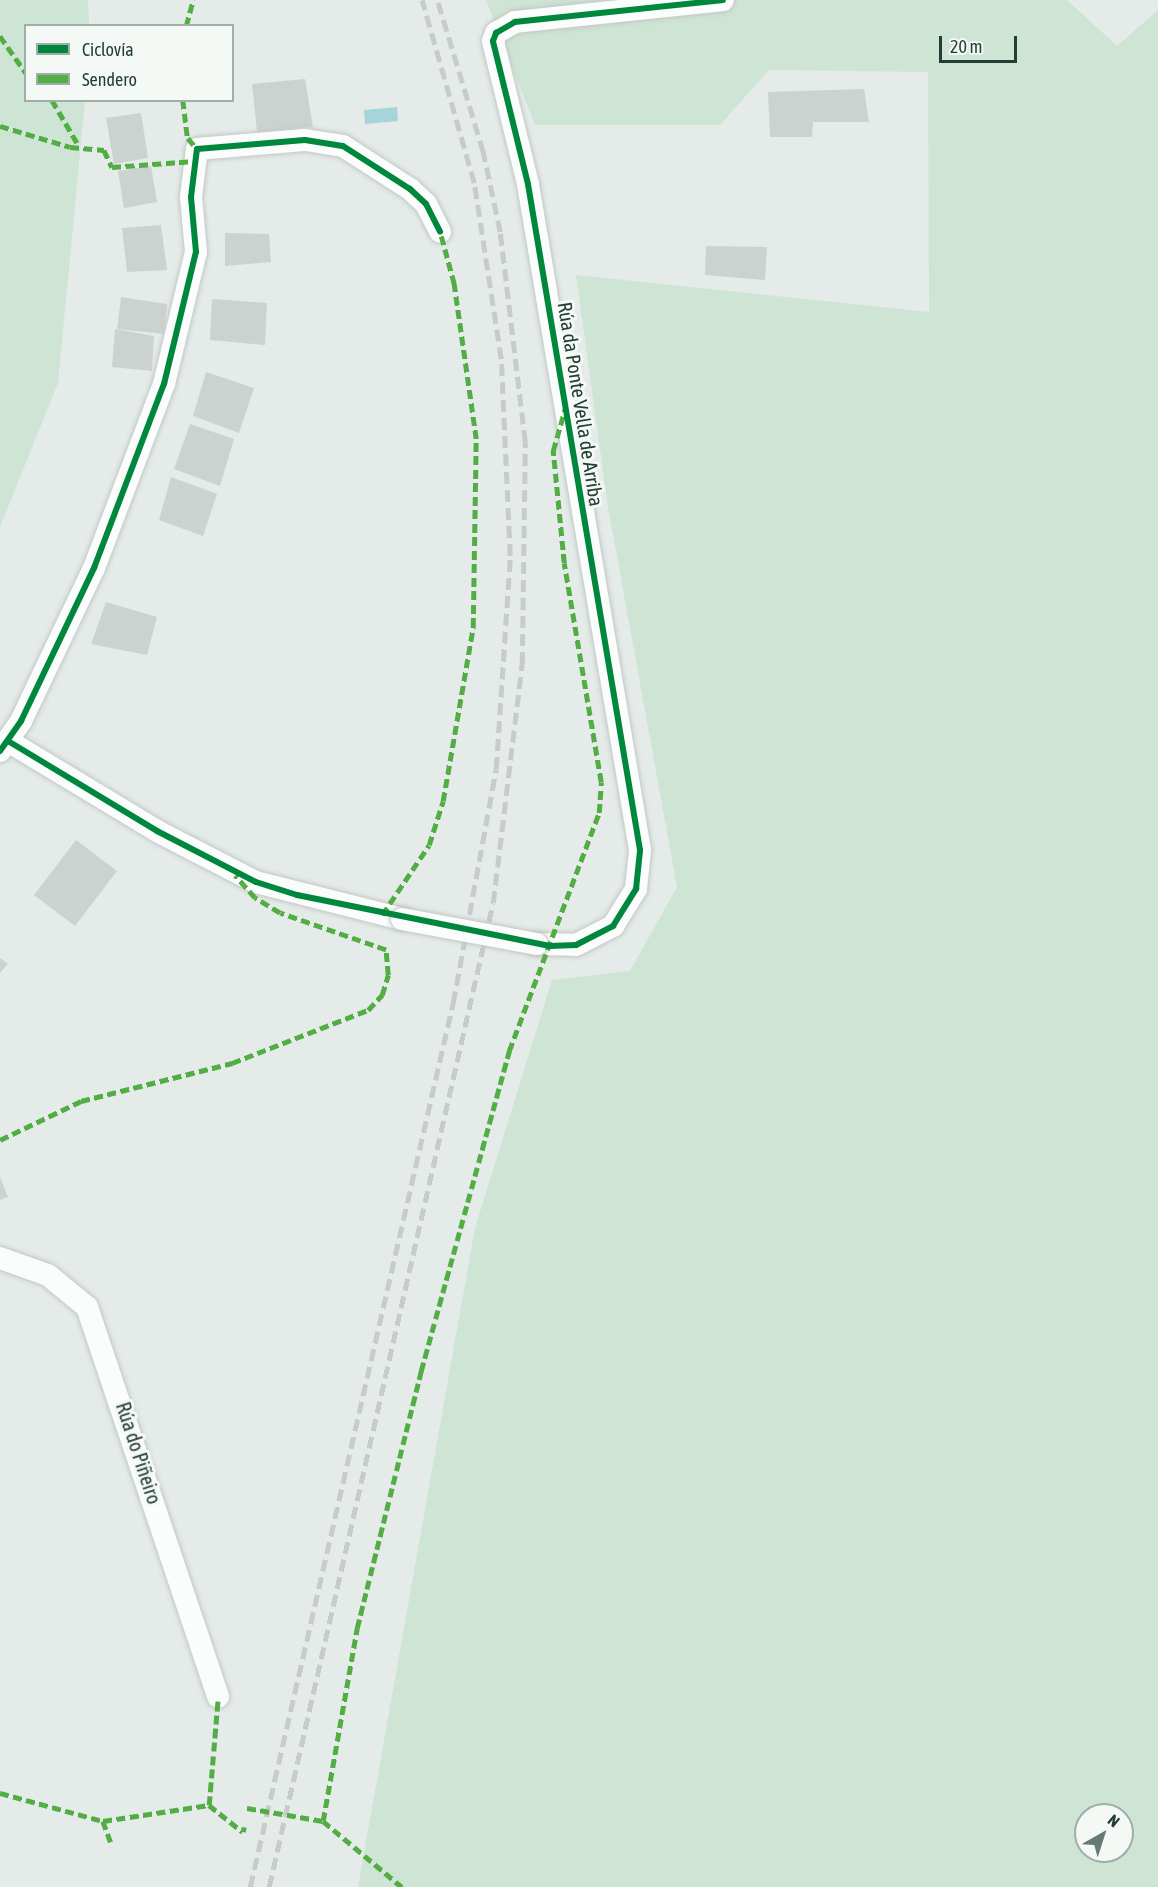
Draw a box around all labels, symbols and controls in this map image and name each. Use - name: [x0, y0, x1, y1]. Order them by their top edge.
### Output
- legend: [24, 24, 234, 102]
- scale bar: [942, 24, 1020, 62]
- text: 20 m: [950, 36, 982, 57]
- text: Ciclovía: [82, 39, 134, 60]
- text: Sendero: [82, 69, 137, 90]
- street label: Rúa da Ponte Vella de Arriba: [553, 300, 609, 508]
- street label: Rúa do Piñeiro: [111, 1399, 167, 1507]
- north arrow: [1074, 1803, 1134, 1863]
- text: N: [1105, 1811, 1123, 1831]

